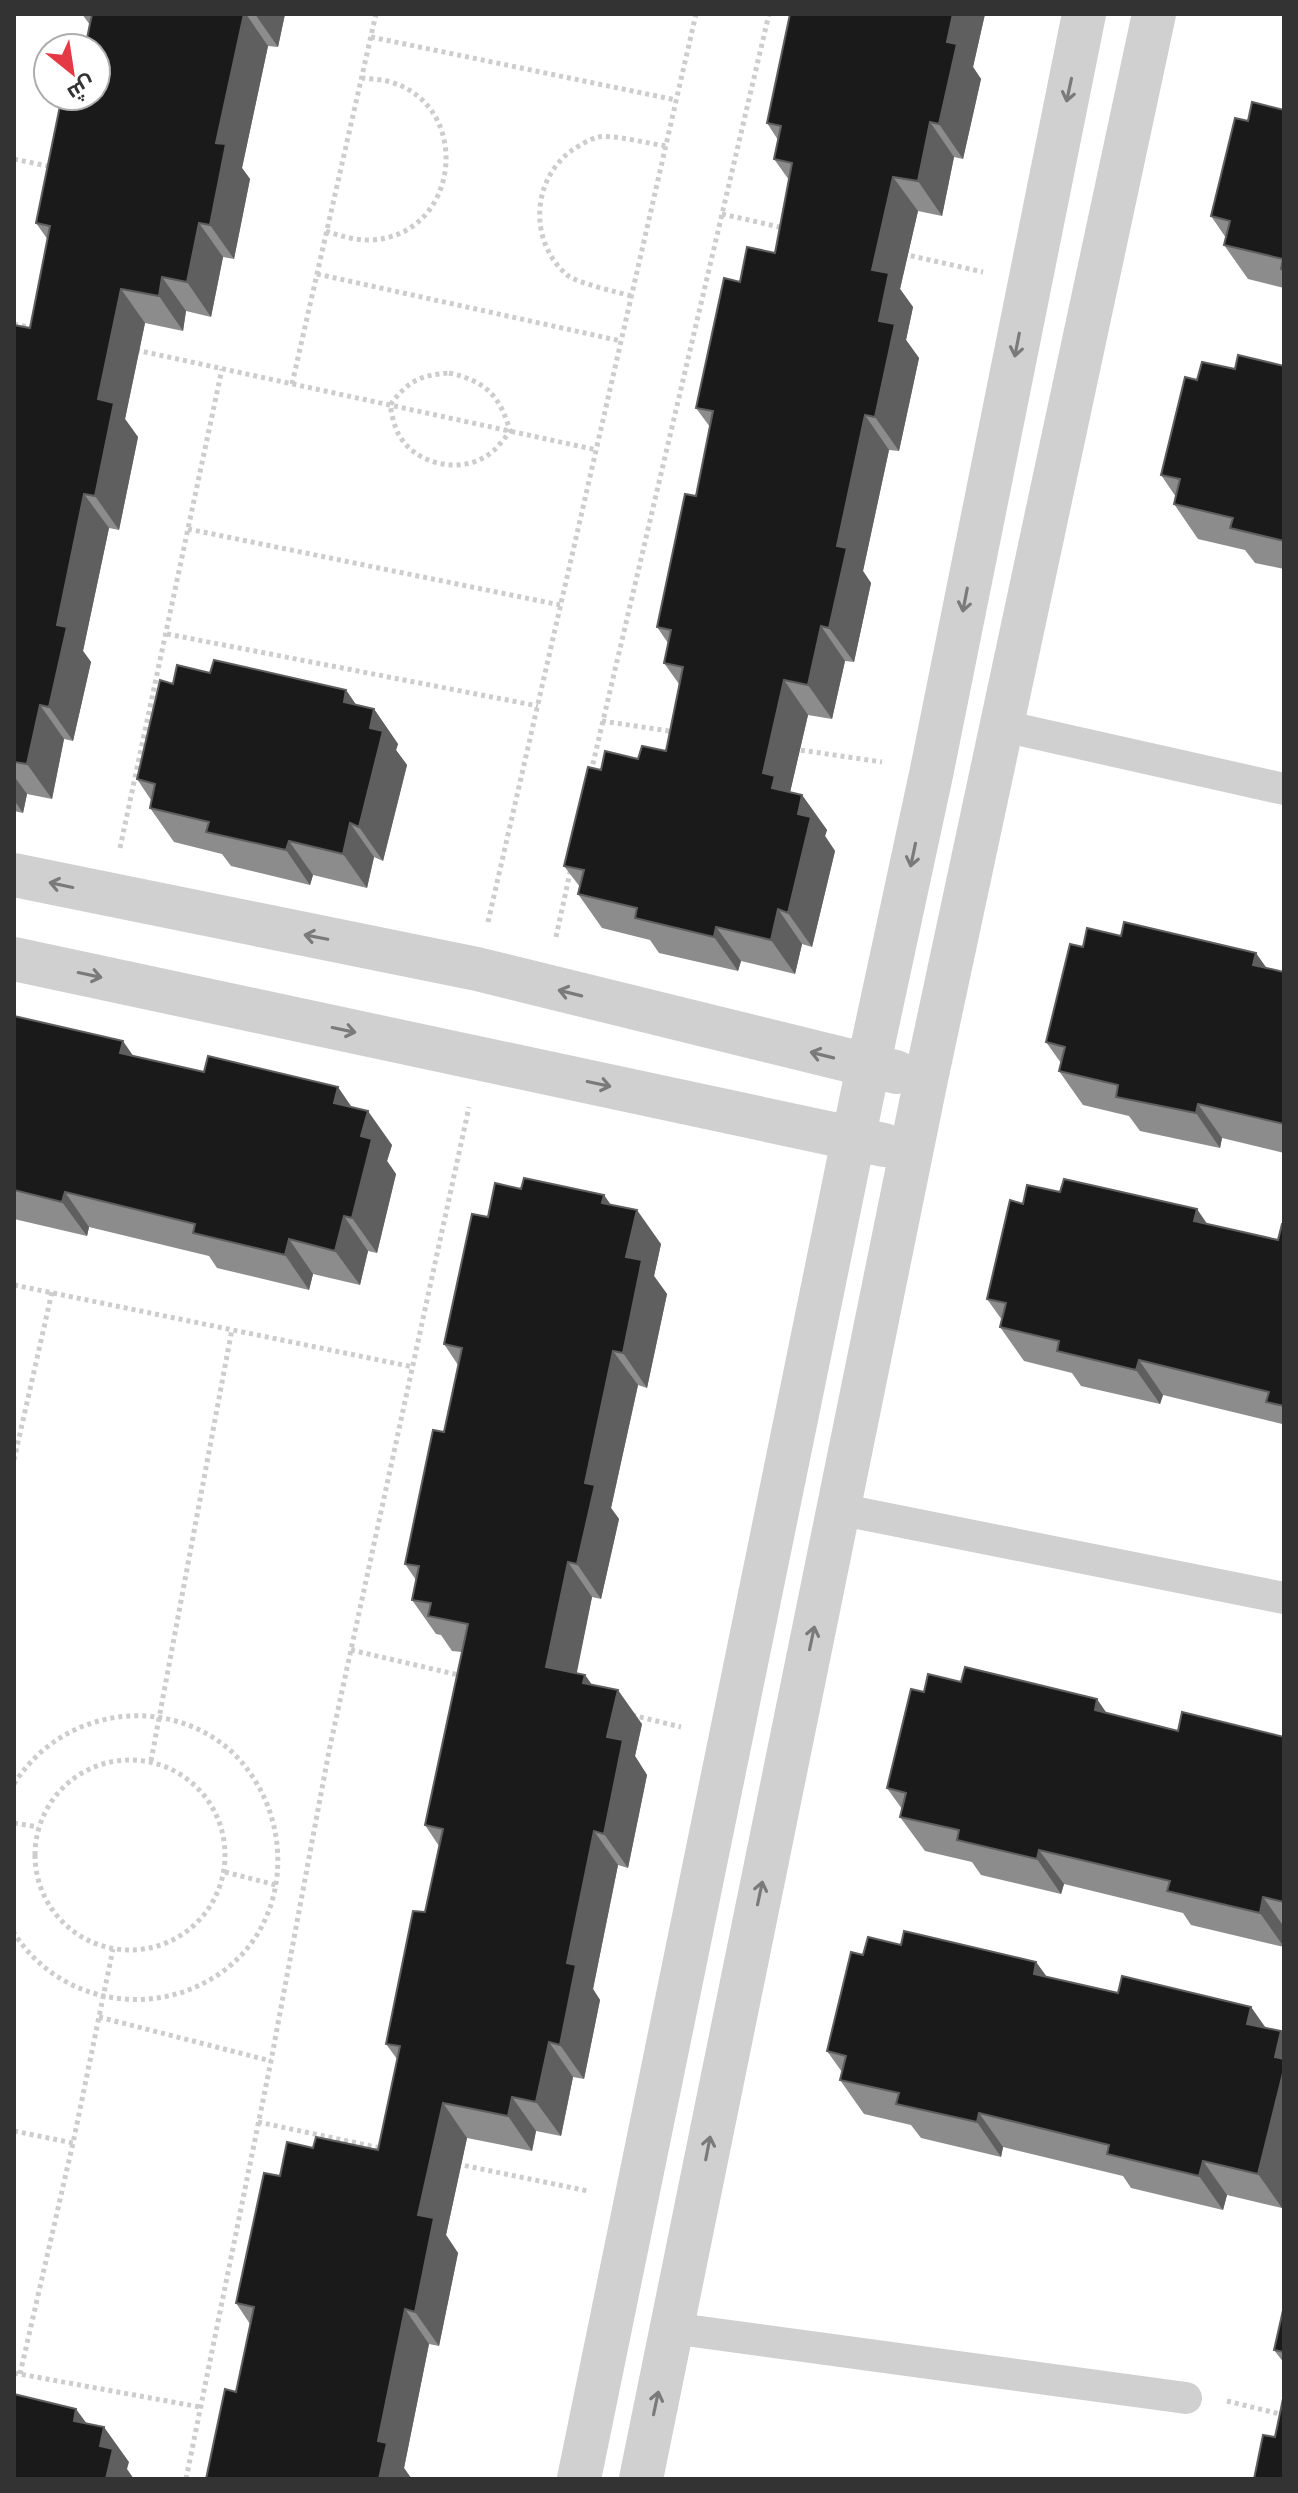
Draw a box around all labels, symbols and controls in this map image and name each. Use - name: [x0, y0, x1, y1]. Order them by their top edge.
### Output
- north arrow: [32, 32, 112, 112]
- text: ش: [63, 70, 101, 108]
- one-way arrow: [1060, 77, 1075, 103]
- one-way arrow: [1008, 332, 1023, 357]
- one-way arrow: [957, 587, 972, 612]
- one-way arrow: [905, 842, 920, 867]
- one-way arrow: [49, 877, 75, 892]
- one-way arrow: [304, 929, 329, 944]
- one-way arrow: [77, 968, 103, 983]
- one-way arrow: [558, 984, 583, 999]
- one-way arrow: [331, 1023, 357, 1038]
- one-way arrow: [810, 1047, 836, 1062]
- one-way arrow: [585, 1077, 611, 1092]
- one-way arrow: [805, 1626, 820, 1652]
- one-way arrow: [753, 1881, 768, 1906]
- one-way arrow: [701, 2135, 716, 2161]
- one-way arrow: [650, 2390, 665, 2416]

